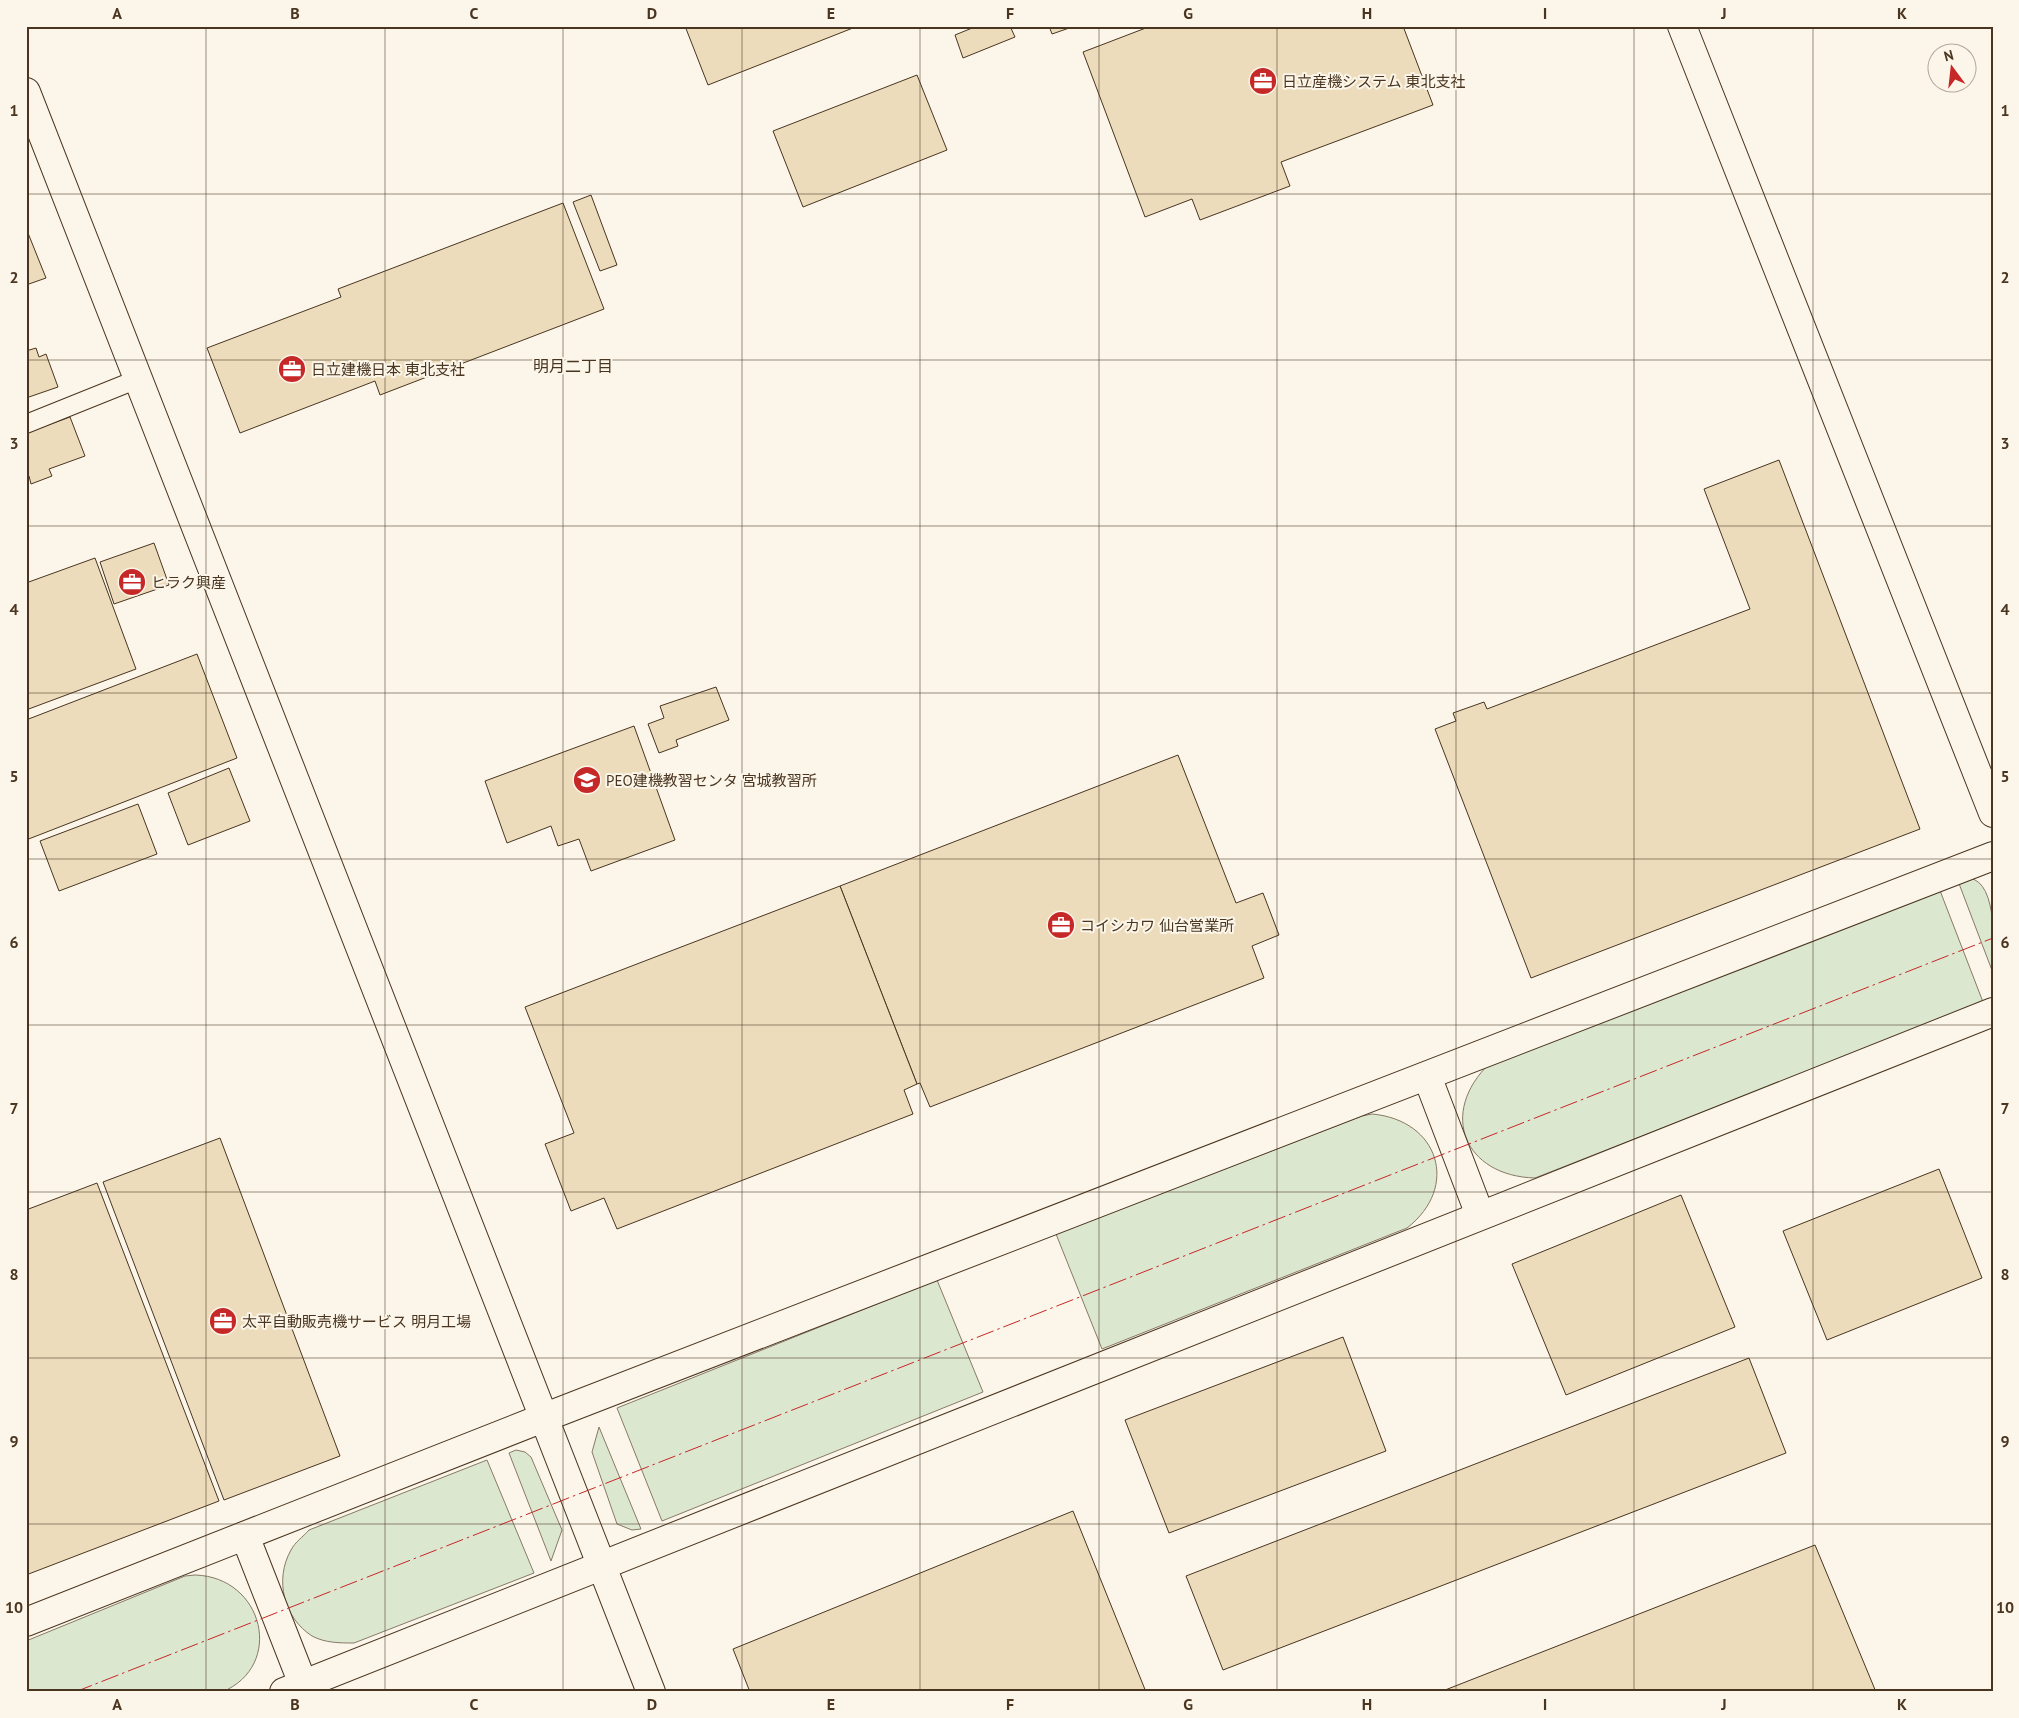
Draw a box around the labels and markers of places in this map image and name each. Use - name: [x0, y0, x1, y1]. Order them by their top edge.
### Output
- office icon: 日立産機システム 東北支社: [1248, 66, 1278, 96]
- place label: 日立産機システム 東北支社: [1282, 72, 1466, 91]
- office icon: 日立建機日本 東北支社: [277, 354, 307, 384]
- place label: 日立建機日本 東北支社: [311, 360, 465, 379]
- office icon: ヒラク興産: [117, 567, 147, 597]
- place label: ヒラク興産: [151, 573, 226, 592]
- school or university icon: PEO建機教習センタ 宮城教習所: [572, 765, 602, 795]
- place label: PEO建機教習センタ 宮城教習所: [606, 771, 817, 790]
- office icon: コイシカワ 仙台営業所: [1046, 910, 1076, 940]
- place label: コイシカワ 仙台営業所: [1080, 916, 1234, 935]
- office icon: 太平自動販売機サービス 明月工場: [208, 1306, 238, 1336]
- place label: 太平自動販売機サービス 明月工場: [242, 1312, 471, 1331]

